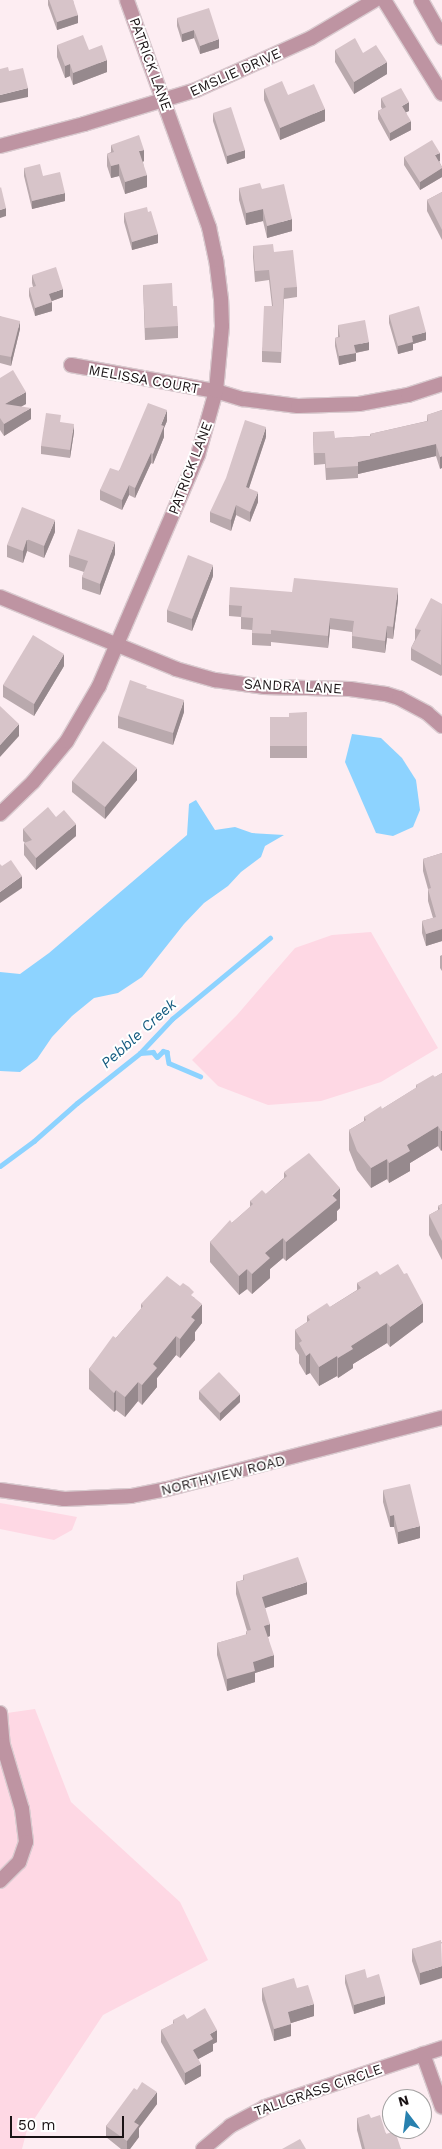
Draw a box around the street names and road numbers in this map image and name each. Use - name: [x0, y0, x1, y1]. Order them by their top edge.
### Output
- street label: PATRICK LANE: [126, 15, 176, 113]
- street label: EMSLIE DRIVE: [187, 44, 283, 100]
- street label: MELISSA COURT: [87, 361, 201, 397]
- street label: PATRICK LANE: [165, 419, 215, 517]
- street label: SANDRA LANE: [243, 675, 343, 697]
- street label: NORTHVIEW ROAD: [159, 1451, 287, 1499]
- street label: TALLGRASS CIRCLE: [252, 2060, 384, 2120]

